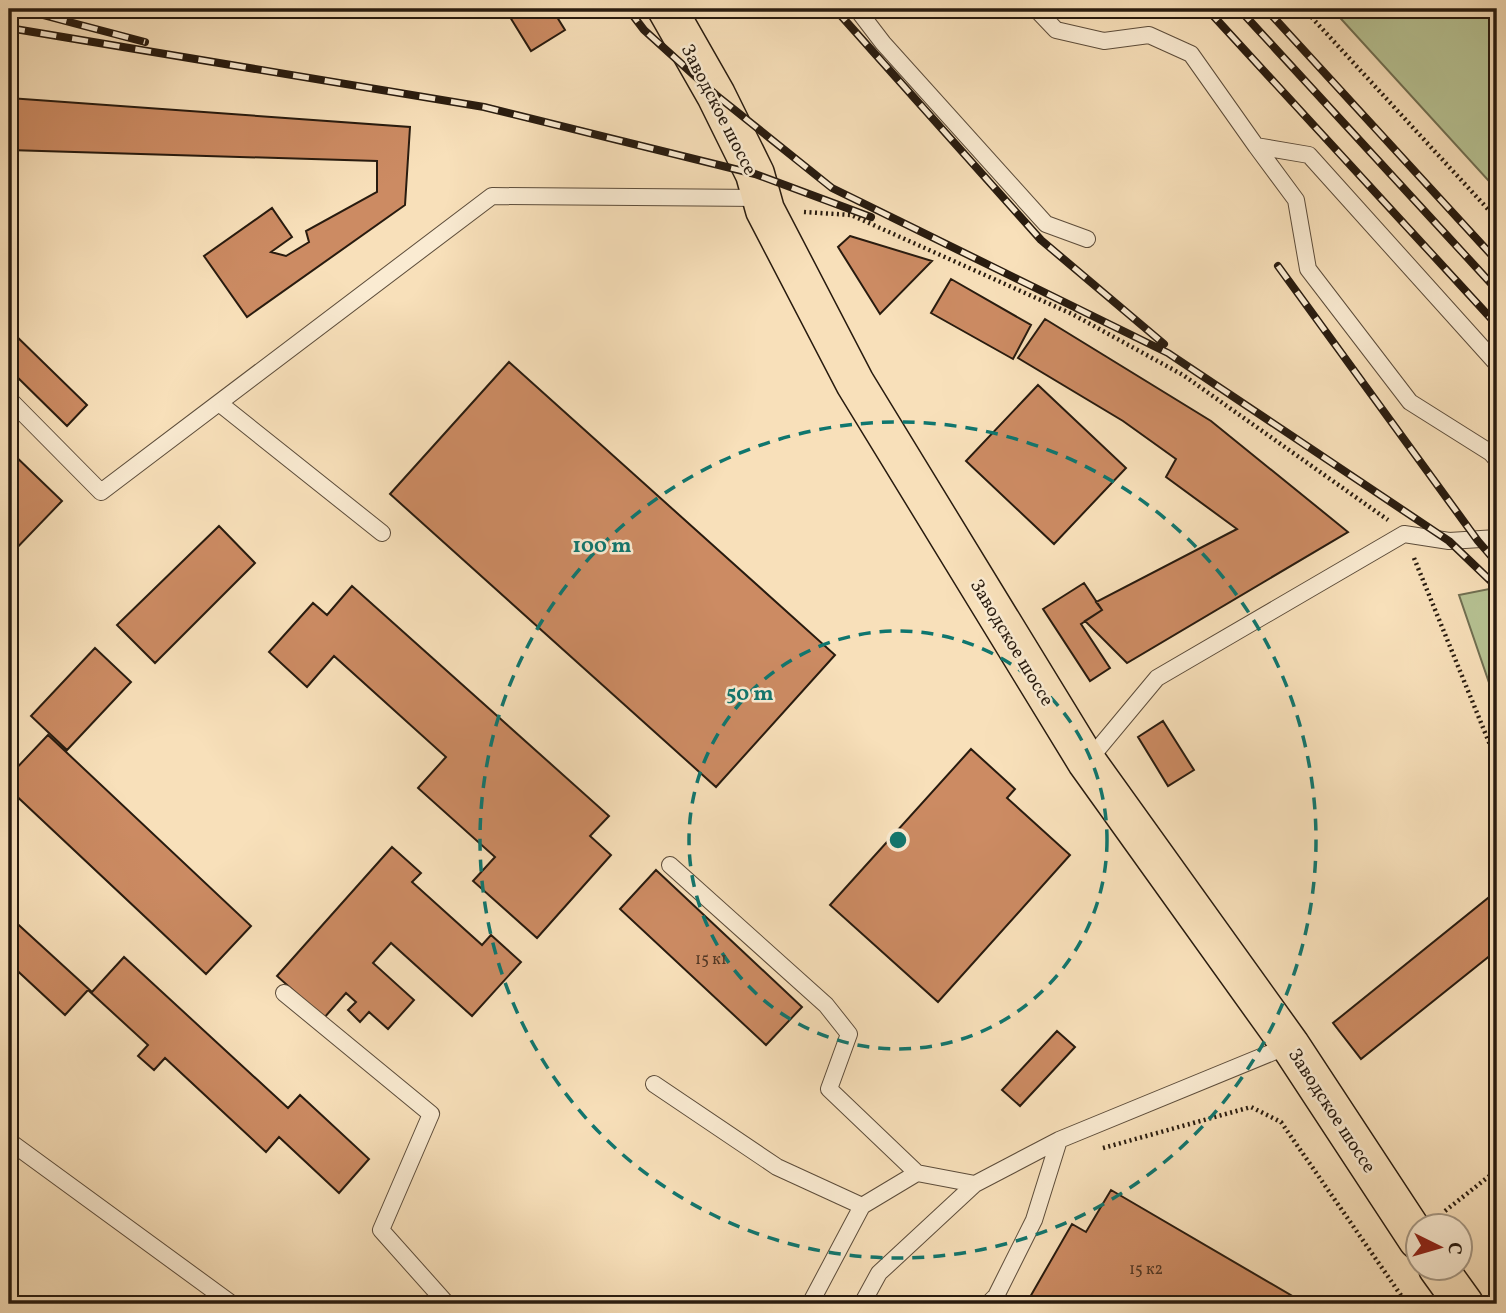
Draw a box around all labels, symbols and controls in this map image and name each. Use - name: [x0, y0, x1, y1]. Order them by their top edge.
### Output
- street label: Заводское шоссе: [674, 40, 762, 180]
- text: 100 m: [572, 532, 632, 561]
- street label: Заводское шоссе: [963, 575, 1059, 711]
- text: 50 m: [726, 680, 774, 709]
- centre of rings: [886, 828, 910, 852]
- house number: 15 к1: [695, 949, 727, 971]
- street label: Заводское шоссе: [1281, 1044, 1381, 1179]
- north arrow: [1404, 1212, 1474, 1282]
- text: С: [1440, 1241, 1467, 1256]
- house number: 15 к2: [1129, 1259, 1163, 1281]

